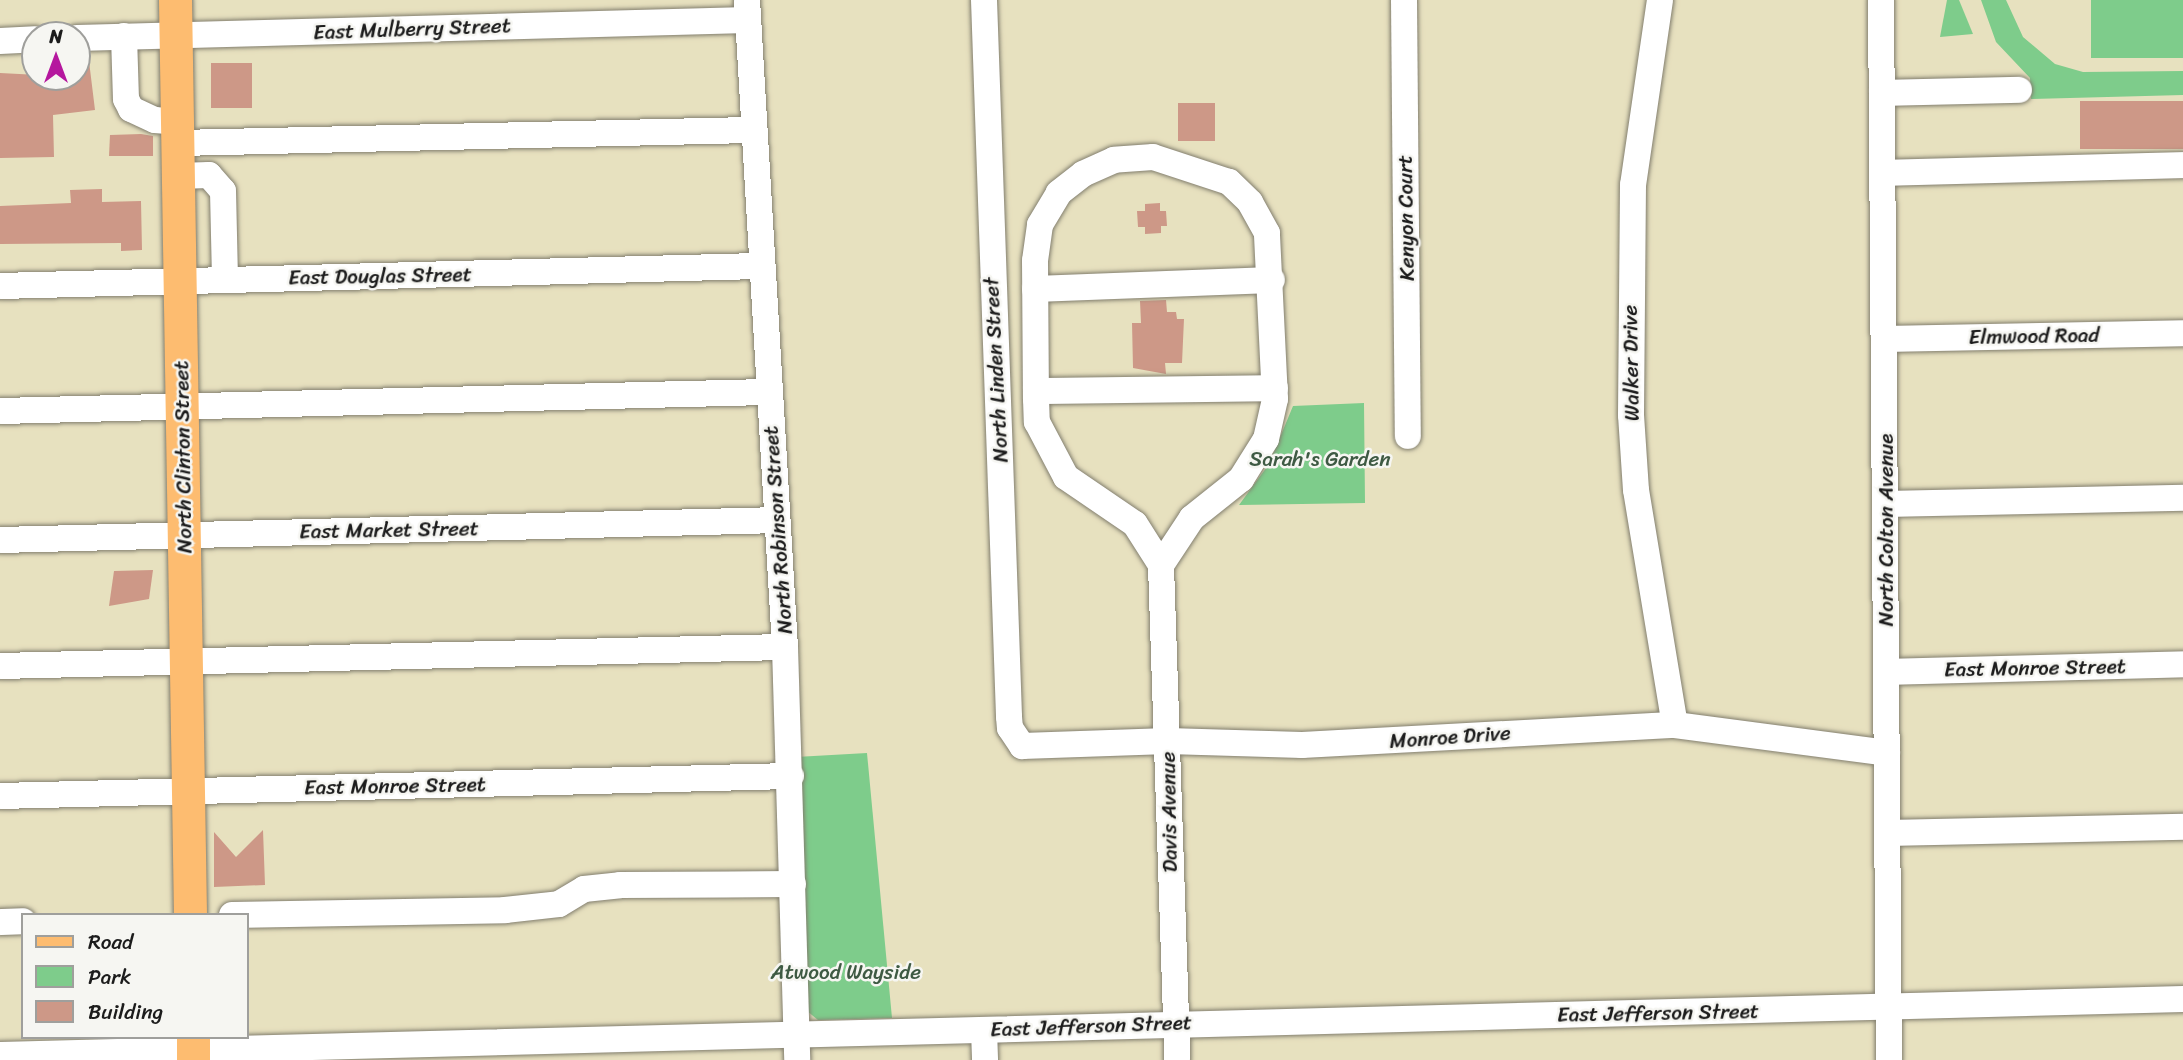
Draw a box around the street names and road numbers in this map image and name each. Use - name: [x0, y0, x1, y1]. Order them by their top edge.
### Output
- street label: East Mulberry Street: [313, 13, 511, 45]
- street label: Kenyon Court: [1392, 155, 1420, 281]
- street label: East Douglas Street: [288, 262, 472, 290]
- street label: North Linden Street: [979, 276, 1013, 464]
- street label: Walker Drive: [1617, 305, 1645, 421]
- street label: Elmwood Road: [1968, 322, 2100, 350]
- street label: North Clinton Street: [169, 360, 197, 554]
- street label: North Robinson Street: [758, 425, 798, 635]
- street label: North Colton Avenue: [1873, 434, 1899, 626]
- street label: East Market Street: [299, 516, 479, 544]
- street label: East Monroe Street: [1944, 654, 2126, 682]
- street label: Monroe Drive: [1389, 720, 1511, 754]
- street label: Davis Avenue: [1155, 751, 1183, 873]
- street label: East Monroe Street: [304, 772, 486, 800]
- street label: East Jefferson Street: [1556, 999, 1760, 1027]
- street label: East Jefferson Street: [989, 1010, 1193, 1042]

